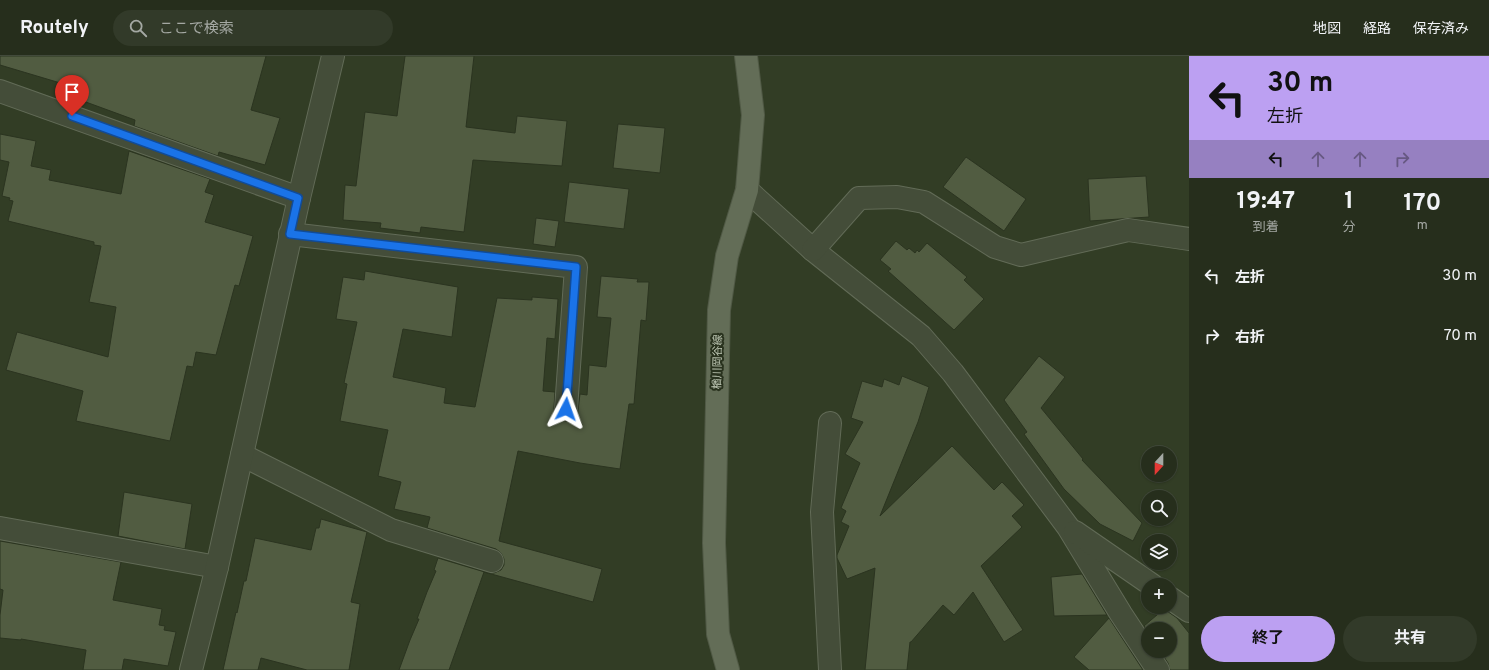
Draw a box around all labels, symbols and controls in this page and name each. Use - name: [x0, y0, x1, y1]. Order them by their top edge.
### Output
- search box: [113, 10, 393, 46]
- text: Routely: [20, 16, 89, 40]
- icon: search: [127, 17, 149, 39]
- text: ここで検索: [159, 20, 234, 39]
- text: 地図: [1313, 21, 1341, 38]
- text: 経路: [1363, 21, 1391, 38]
- text: 保存済み: [1413, 21, 1469, 38]
- text: 30 m: [1267, 66, 1333, 102]
- icon: left: [1201, 72, 1253, 124]
- pin: [55, 75, 89, 116]
- icon: arrive: [61, 81, 83, 103]
- text: 左折: [1267, 106, 1303, 129]
- icon: left: [1265, 148, 1287, 170]
- icon: ahead: [1307, 148, 1329, 170]
- icon: ahead: [1349, 148, 1371, 170]
- icon: right: [1391, 148, 1413, 170]
- text: 19:47: [1237, 187, 1295, 217]
- text: 1: [1344, 187, 1354, 217]
- text: 170: [1403, 189, 1441, 219]
- text: m: [1417, 218, 1428, 234]
- text: 到着: [1253, 220, 1279, 236]
- text: 分: [1343, 220, 1356, 236]
- icon: left: [1201, 265, 1223, 287]
- text: 30 m: [1442, 267, 1477, 286]
- text: 左折: [1235, 269, 1265, 288]
- icon: right: [1201, 325, 1223, 347]
- text: 70 m: [1444, 327, 1477, 346]
- text: 右折: [1235, 329, 1265, 348]
- street label: 楢川岡谷線: [711, 334, 725, 390]
- position arrow: [545, 388, 587, 430]
- north arrow: [1141, 446, 1177, 482]
- map controls: [1141, 446, 1177, 658]
- button: search: [1141, 490, 1177, 526]
- button: layers: [1141, 534, 1177, 570]
- button: +: [1141, 578, 1177, 614]
- button: 終了: [1201, 616, 1335, 662]
- button: 共有: [1343, 616, 1477, 662]
- button: −: [1141, 622, 1177, 658]

